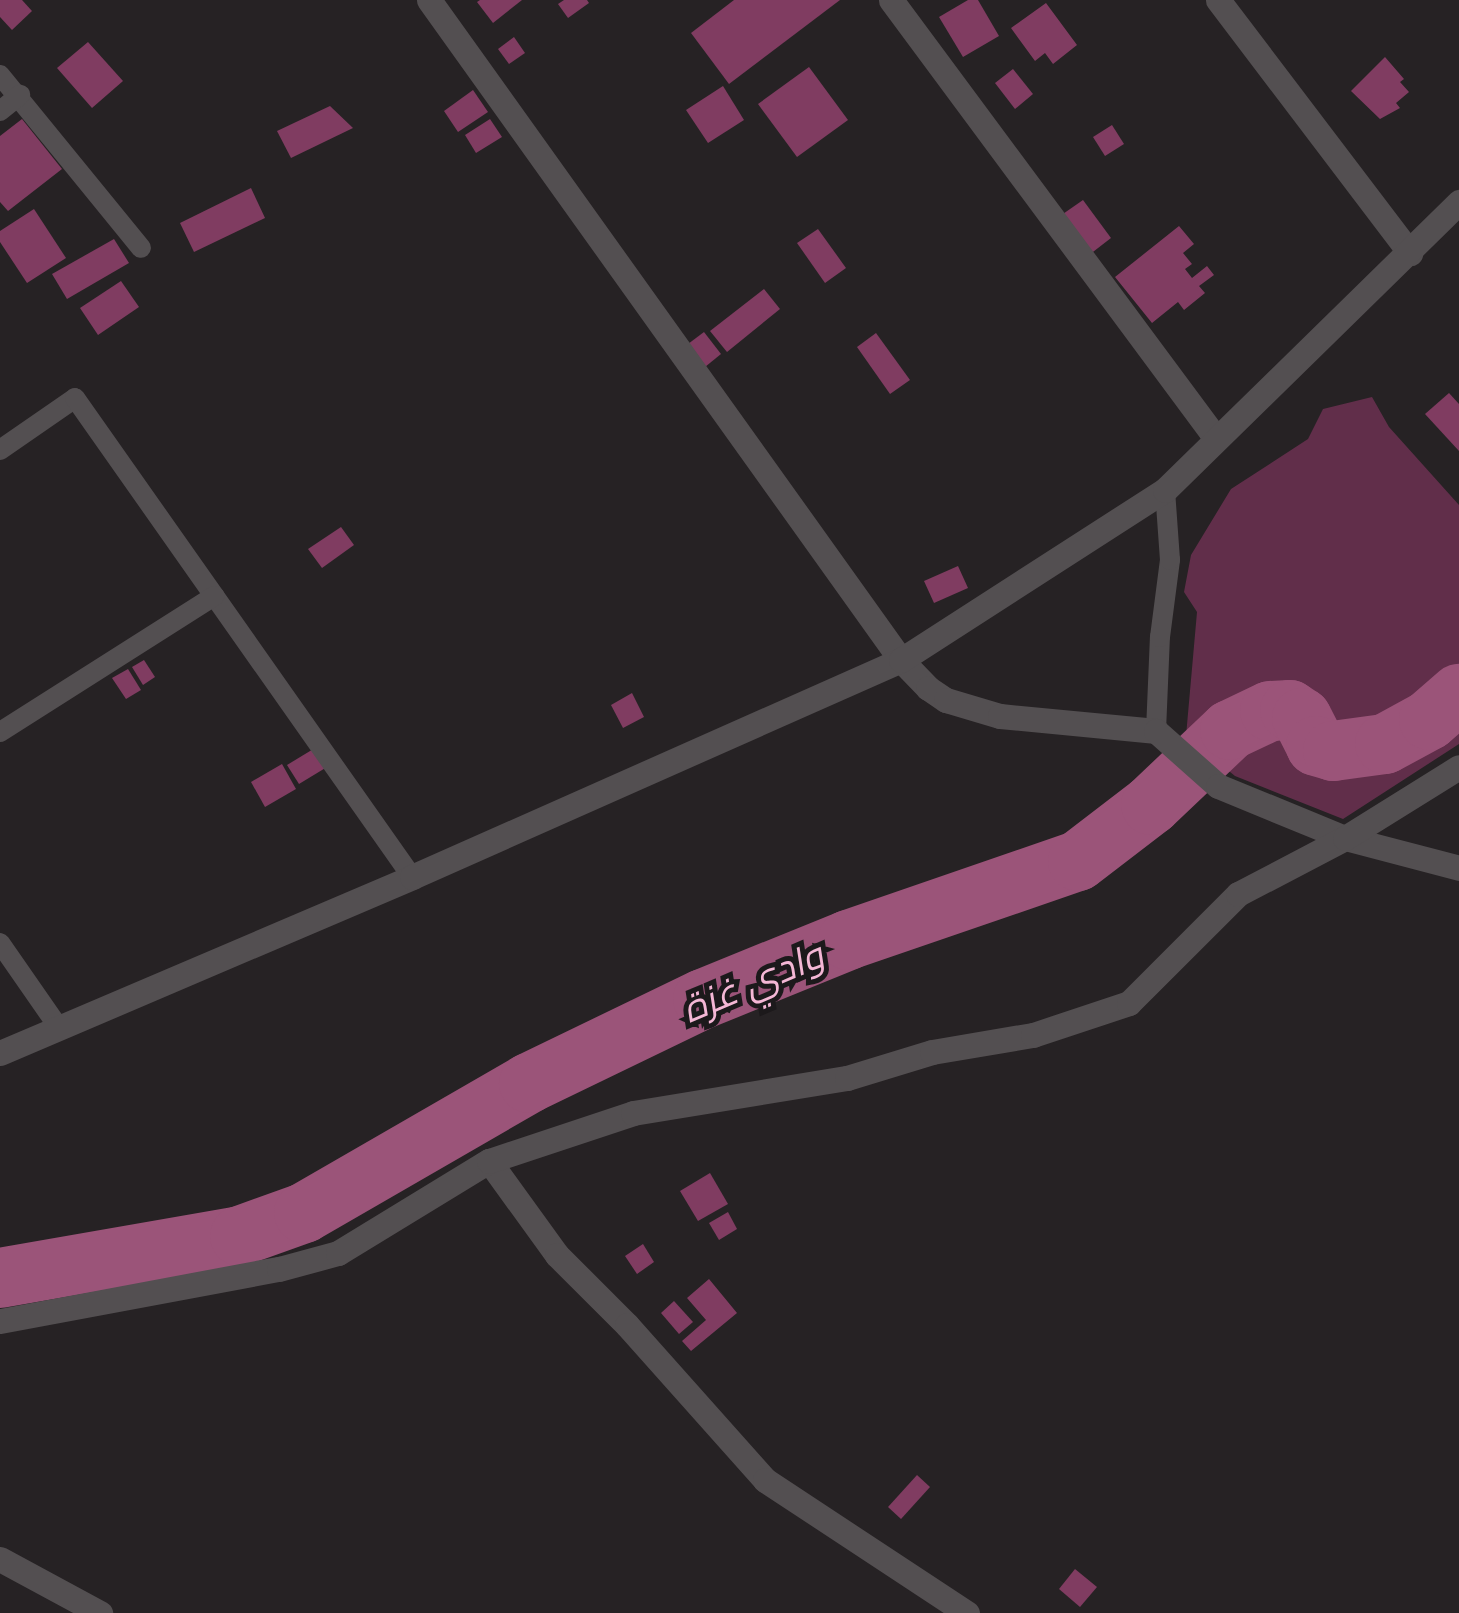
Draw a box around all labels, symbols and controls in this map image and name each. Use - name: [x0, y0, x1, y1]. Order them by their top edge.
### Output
- water label: وادي غزة: [674, 931, 830, 1031]

